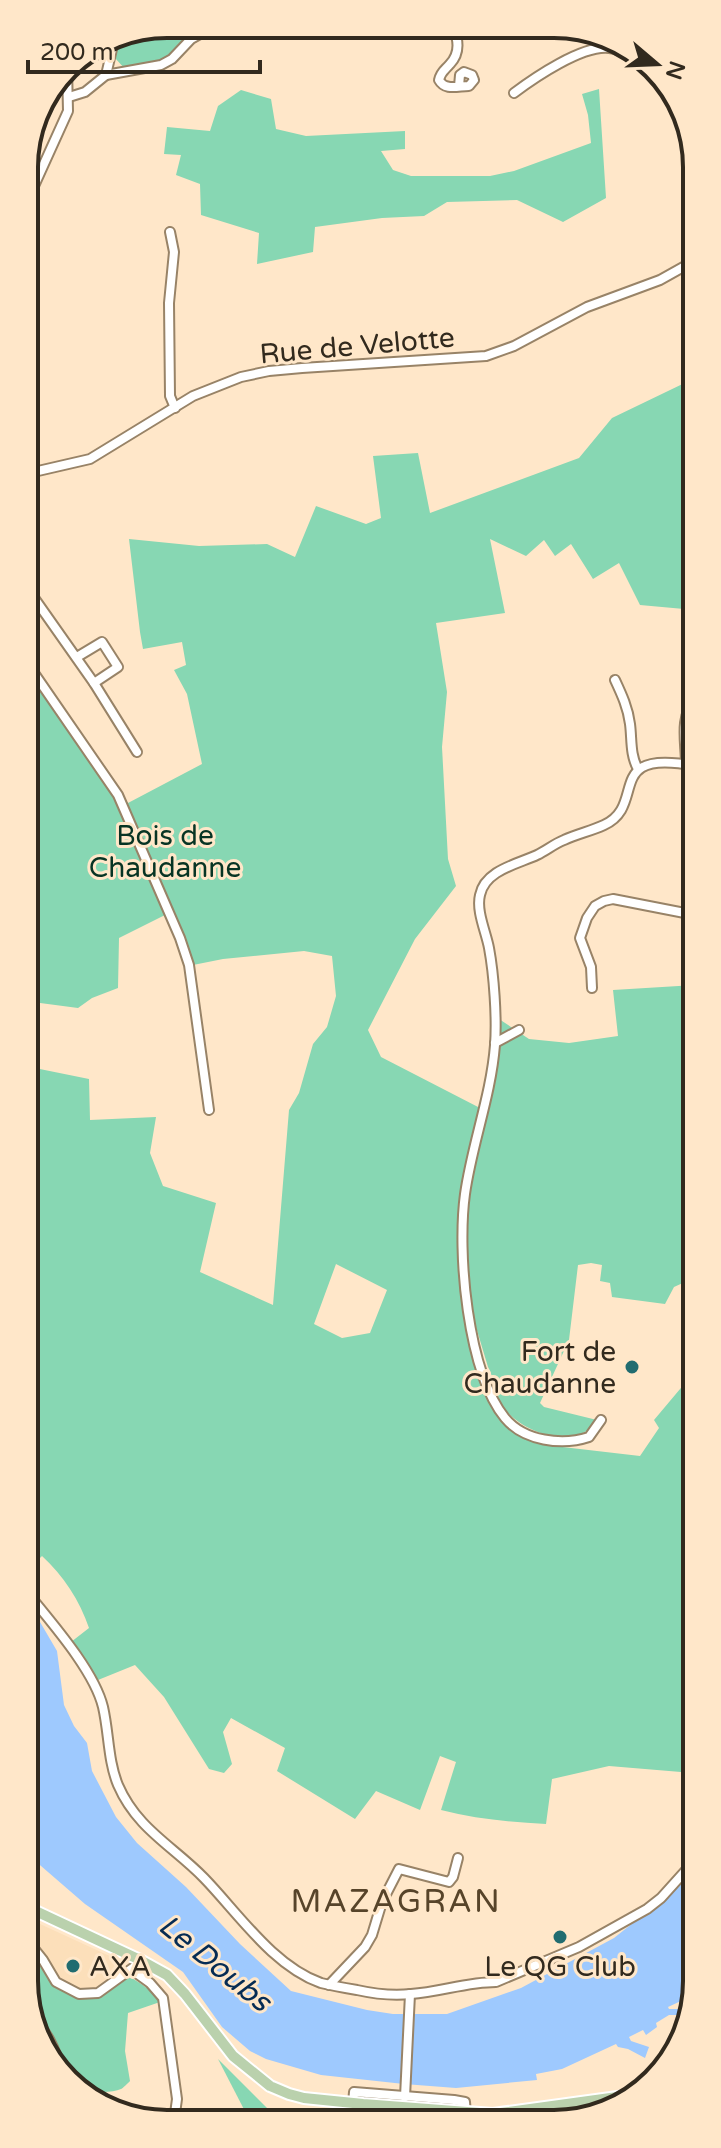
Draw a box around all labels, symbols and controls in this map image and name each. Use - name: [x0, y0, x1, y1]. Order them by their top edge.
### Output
- scale bar: [28, 24, 260, 74]
- north arrow: [617, 24, 697, 104]
- text: 200 m: [40, 38, 114, 67]
- text: N: [660, 58, 690, 83]
- street label: Rue de Velotte: [258, 321, 456, 371]
- park label: Bois de Chaudanne: [89, 819, 241, 885]
- place label: Fort de Chaudanne: [463, 1335, 616, 1401]
- marker: Fort de Chaudanne: [623, 1358, 641, 1376]
- district label: MAZAGRAN: [290, 1883, 502, 1921]
- water label: Le Doubs: [151, 1907, 280, 2022]
- marker: Le QG Club: [551, 1928, 569, 1946]
- place label: AXA: [89, 1950, 151, 1984]
- place label: Le QG Club: [484, 1950, 636, 1984]
- marker: AXA: [64, 1957, 82, 1975]

